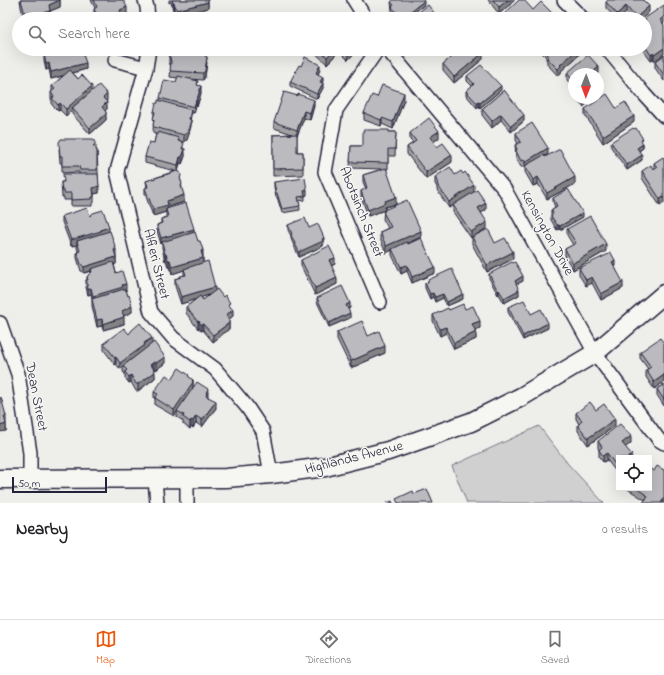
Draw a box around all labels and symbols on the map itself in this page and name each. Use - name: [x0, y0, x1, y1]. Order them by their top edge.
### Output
- north arrow: [568, 68, 604, 104]
- street label: Abotsinch Street: [333, 163, 389, 261]
- street label: Kensington Drive: [514, 187, 579, 281]
- street label: Alfieri Street: [137, 227, 175, 302]
- street label: Dean Street: [19, 360, 53, 434]
- street label: Highlands Avenue: [303, 436, 406, 481]
- scale bar: [12, 475, 107, 494]

